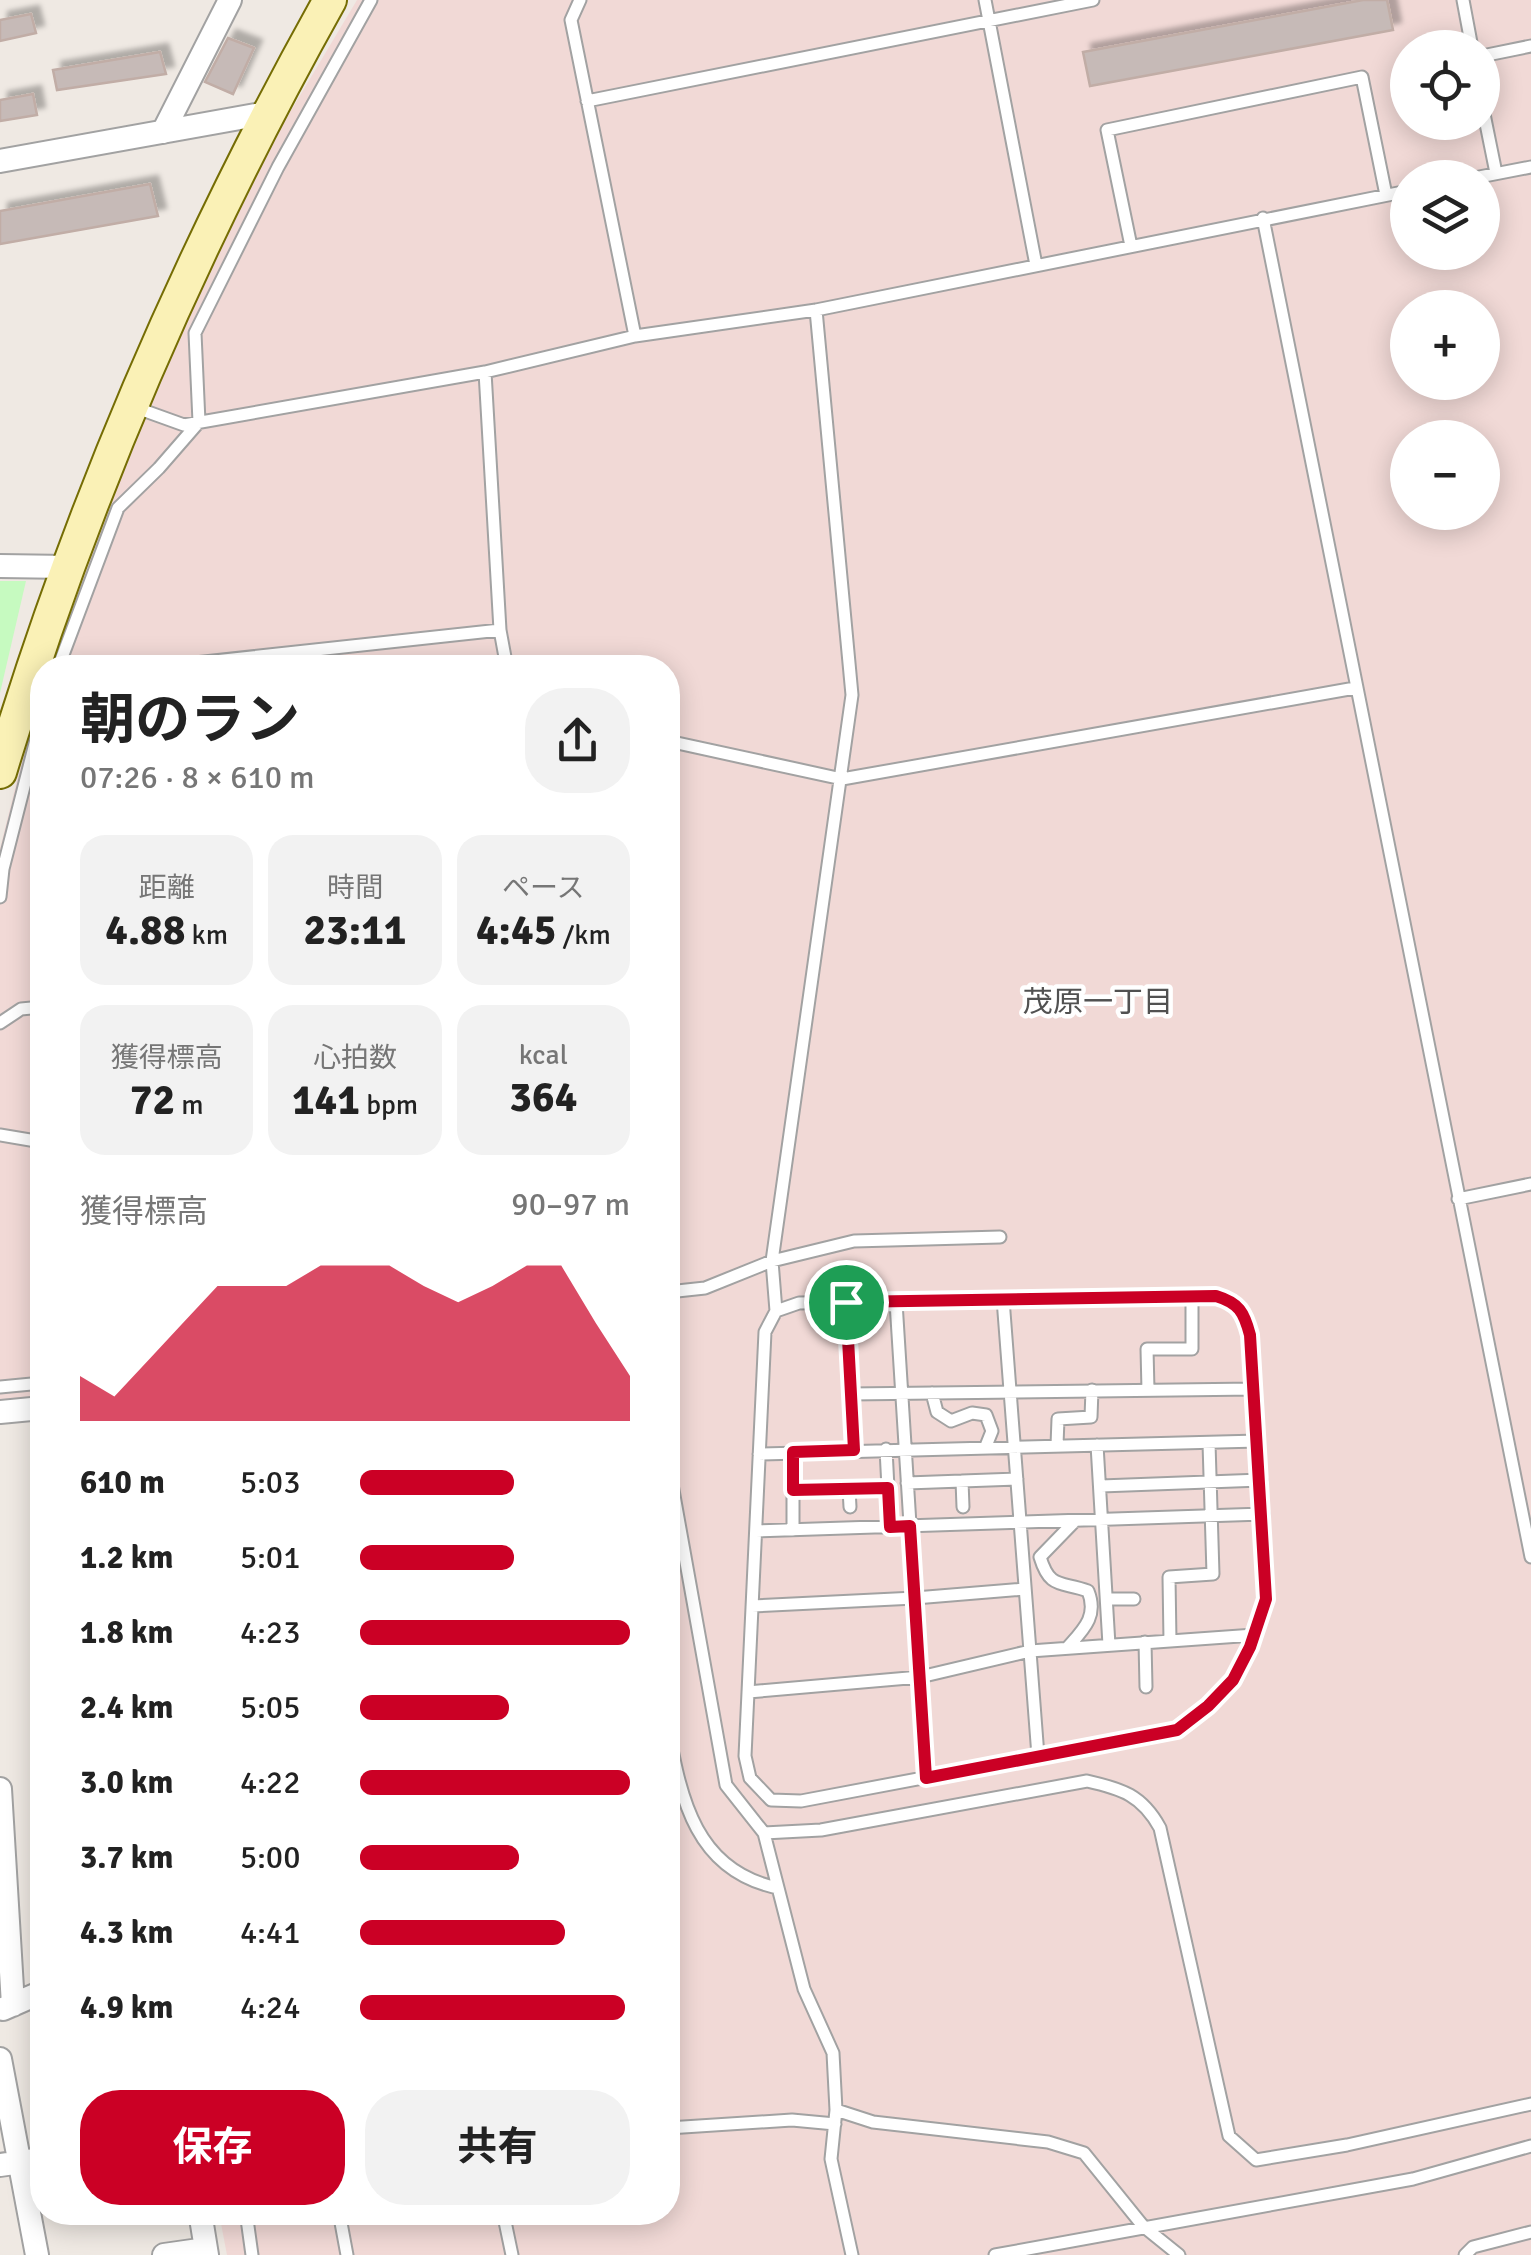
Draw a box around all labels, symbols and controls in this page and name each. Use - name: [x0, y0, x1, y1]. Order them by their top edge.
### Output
- map controls: [1390, 30, 1500, 530]
- button: locate: [1390, 30, 1500, 140]
- button: layers: [1390, 160, 1500, 270]
- button: +: [1390, 290, 1500, 400]
- button: −: [1390, 420, 1500, 530]
- text: 朝のラン: [80, 686, 300, 754]
- button: share: [525, 688, 630, 793]
- text: 07:26 · 8 × 610 m: [80, 758, 315, 797]
- text: 距離: [139, 871, 195, 905]
- text: 時間: [327, 871, 383, 905]
- text: ペース: [502, 871, 585, 905]
- text: 4.88: [105, 905, 185, 956]
- text: 23:11: [303, 905, 407, 956]
- text: 4:45: [476, 905, 556, 956]
- text: km: [185, 918, 228, 952]
- text: /km: [556, 918, 611, 952]
- district label: 茂原一丁目: [1023, 984, 1173, 1021]
- text: kcal: [519, 1038, 568, 1072]
- text: 獲得標高: [111, 1041, 223, 1075]
- text: 心拍数: [313, 1041, 397, 1075]
- text: 364: [509, 1072, 577, 1123]
- text: 72: [130, 1075, 175, 1126]
- text: 141: [292, 1075, 360, 1126]
- text: m: [175, 1088, 204, 1122]
- text: bpm: [360, 1088, 418, 1122]
- text: 90–97 m: [511, 1185, 630, 1224]
- text: 獲得標高: [80, 1192, 208, 1231]
- pin: [804, 1260, 889, 1345]
- icon: arrive: [819, 1275, 874, 1330]
- text: 610 m: [80, 1463, 165, 1502]
- text: 5:03: [240, 1463, 300, 1502]
- text: 1.2 km: [80, 1538, 173, 1577]
- text: 5:01: [240, 1538, 300, 1577]
- text: 1.8 km: [80, 1613, 173, 1652]
- text: 4:23: [240, 1613, 300, 1652]
- text: 2.4 km: [80, 1688, 173, 1727]
- text: 5:05: [240, 1688, 300, 1727]
- text: 3.0 km: [80, 1763, 173, 1802]
- text: 4:22: [240, 1763, 300, 1802]
- text: 3.7 km: [80, 1838, 173, 1877]
- text: 5:00: [240, 1838, 300, 1877]
- text: 4.3 km: [80, 1913, 173, 1952]
- text: 4:41: [240, 1913, 300, 1952]
- text: 4.9 km: [80, 1988, 173, 2027]
- text: 4:24: [240, 1988, 300, 2027]
- button: 保存: [80, 2090, 345, 2205]
- button: 共有: [365, 2090, 630, 2205]

